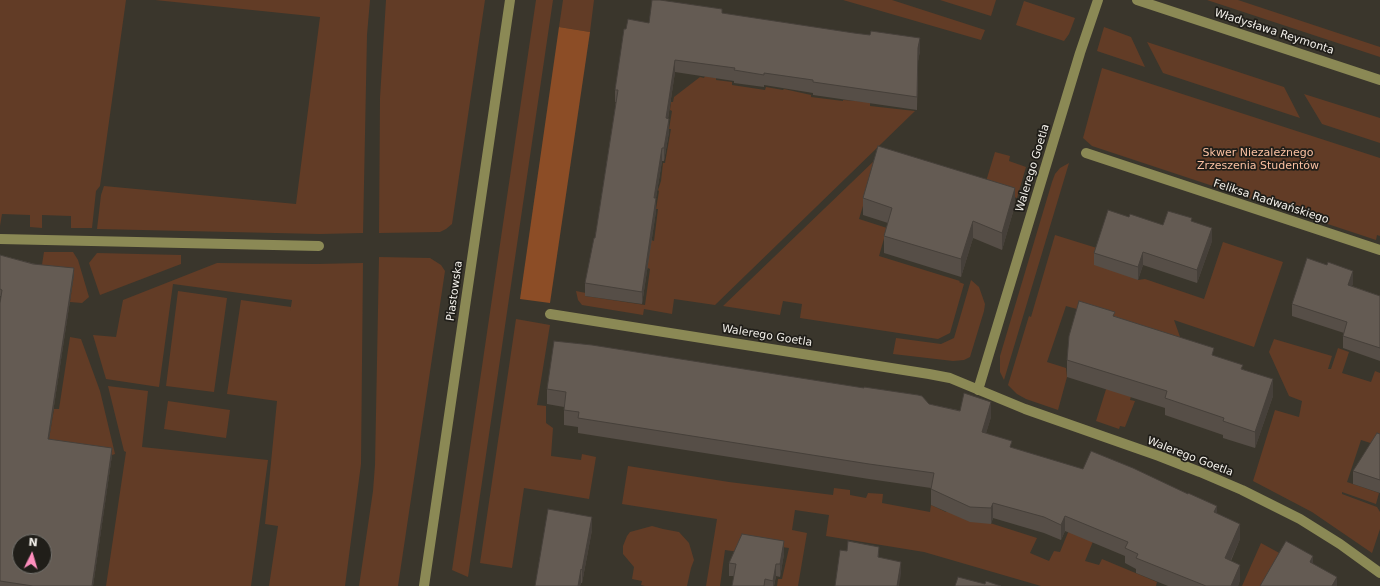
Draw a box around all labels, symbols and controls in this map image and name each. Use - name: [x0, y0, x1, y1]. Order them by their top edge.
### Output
- street label: Władysława Reymonta: [1213, 6, 1335, 58]
- street label: Walerego Goetla: [1013, 122, 1053, 214]
- park label: Skwer Niezależnego Zrzeszenia Studentów: [1197, 146, 1319, 172]
- street label: Feliksa Radwańskiego: [1212, 177, 1330, 227]
- street label: Piastowska: [444, 260, 466, 322]
- street label: Walerego Goetla: [721, 322, 813, 350]
- street label: Walerego Goetla: [1145, 435, 1235, 479]
- north arrow: [12, 534, 52, 574]
- text: N: [28, 536, 38, 549]

